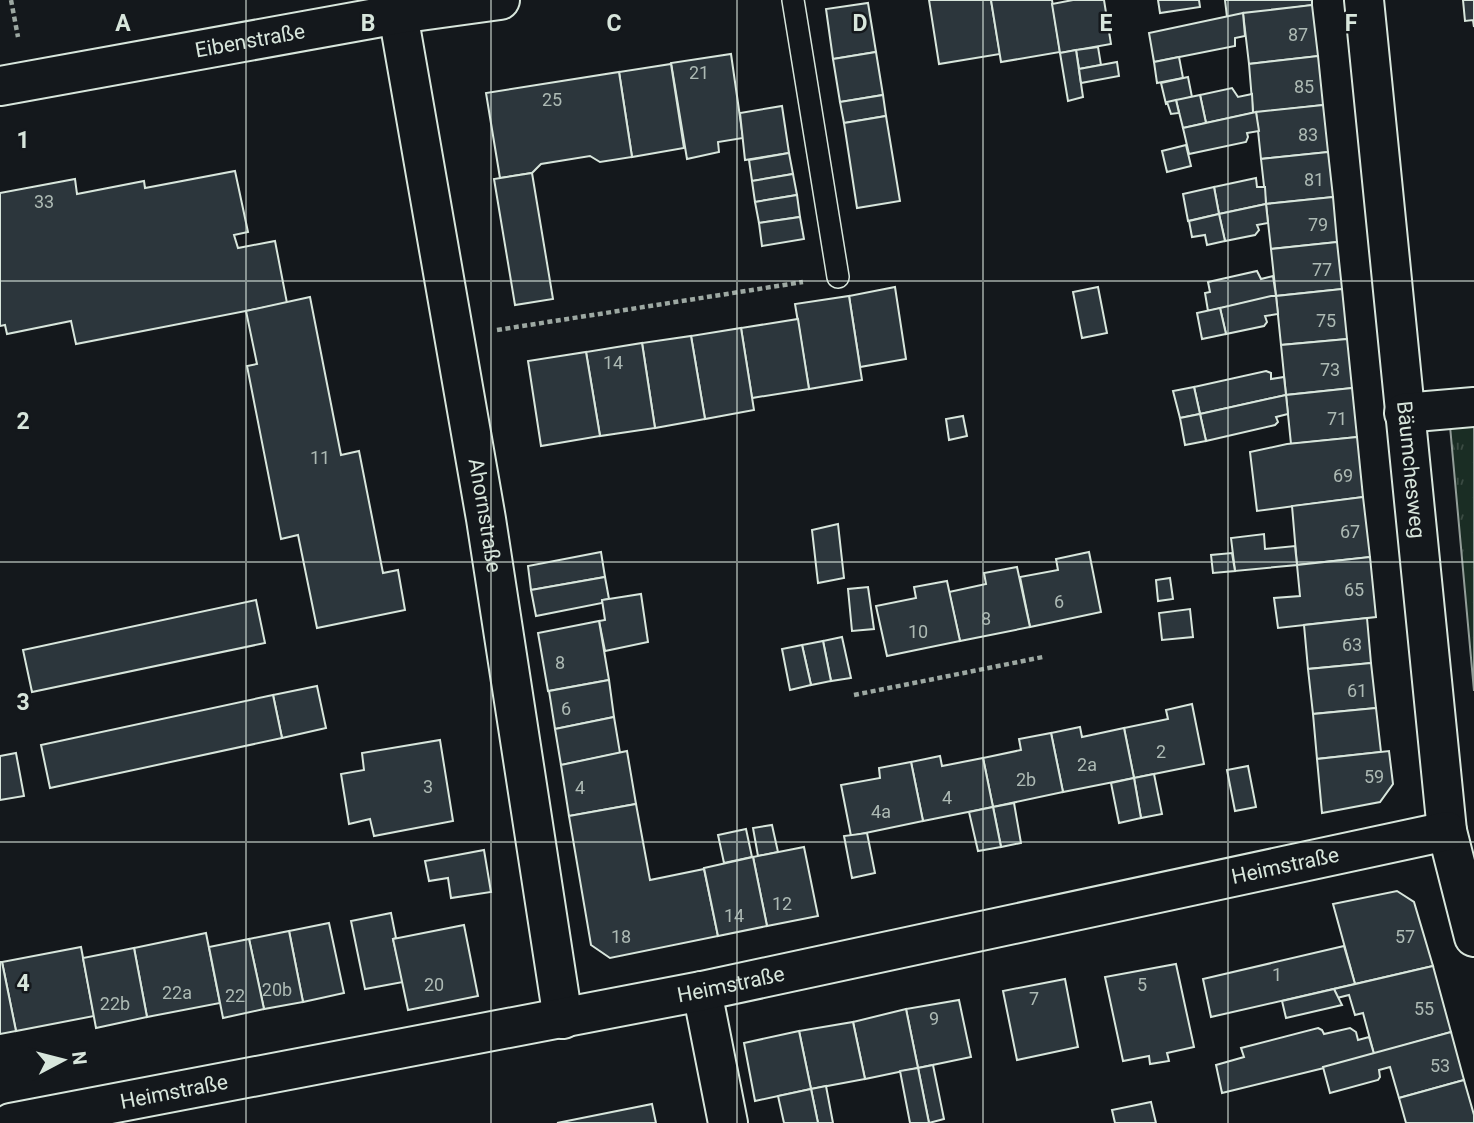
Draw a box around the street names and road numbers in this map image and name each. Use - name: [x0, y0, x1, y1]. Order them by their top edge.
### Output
- street label: Eibenstraße: [193, 19, 307, 62]
- street label: Bäumchesweg: [1392, 400, 1430, 539]
- street label: Ahornstraße: [464, 456, 506, 574]
- street label: Heimstraße: [1229, 843, 1341, 889]
- street label: Heimstraße: [675, 962, 787, 1007]
- street label: Heimstraße: [118, 1070, 230, 1114]

